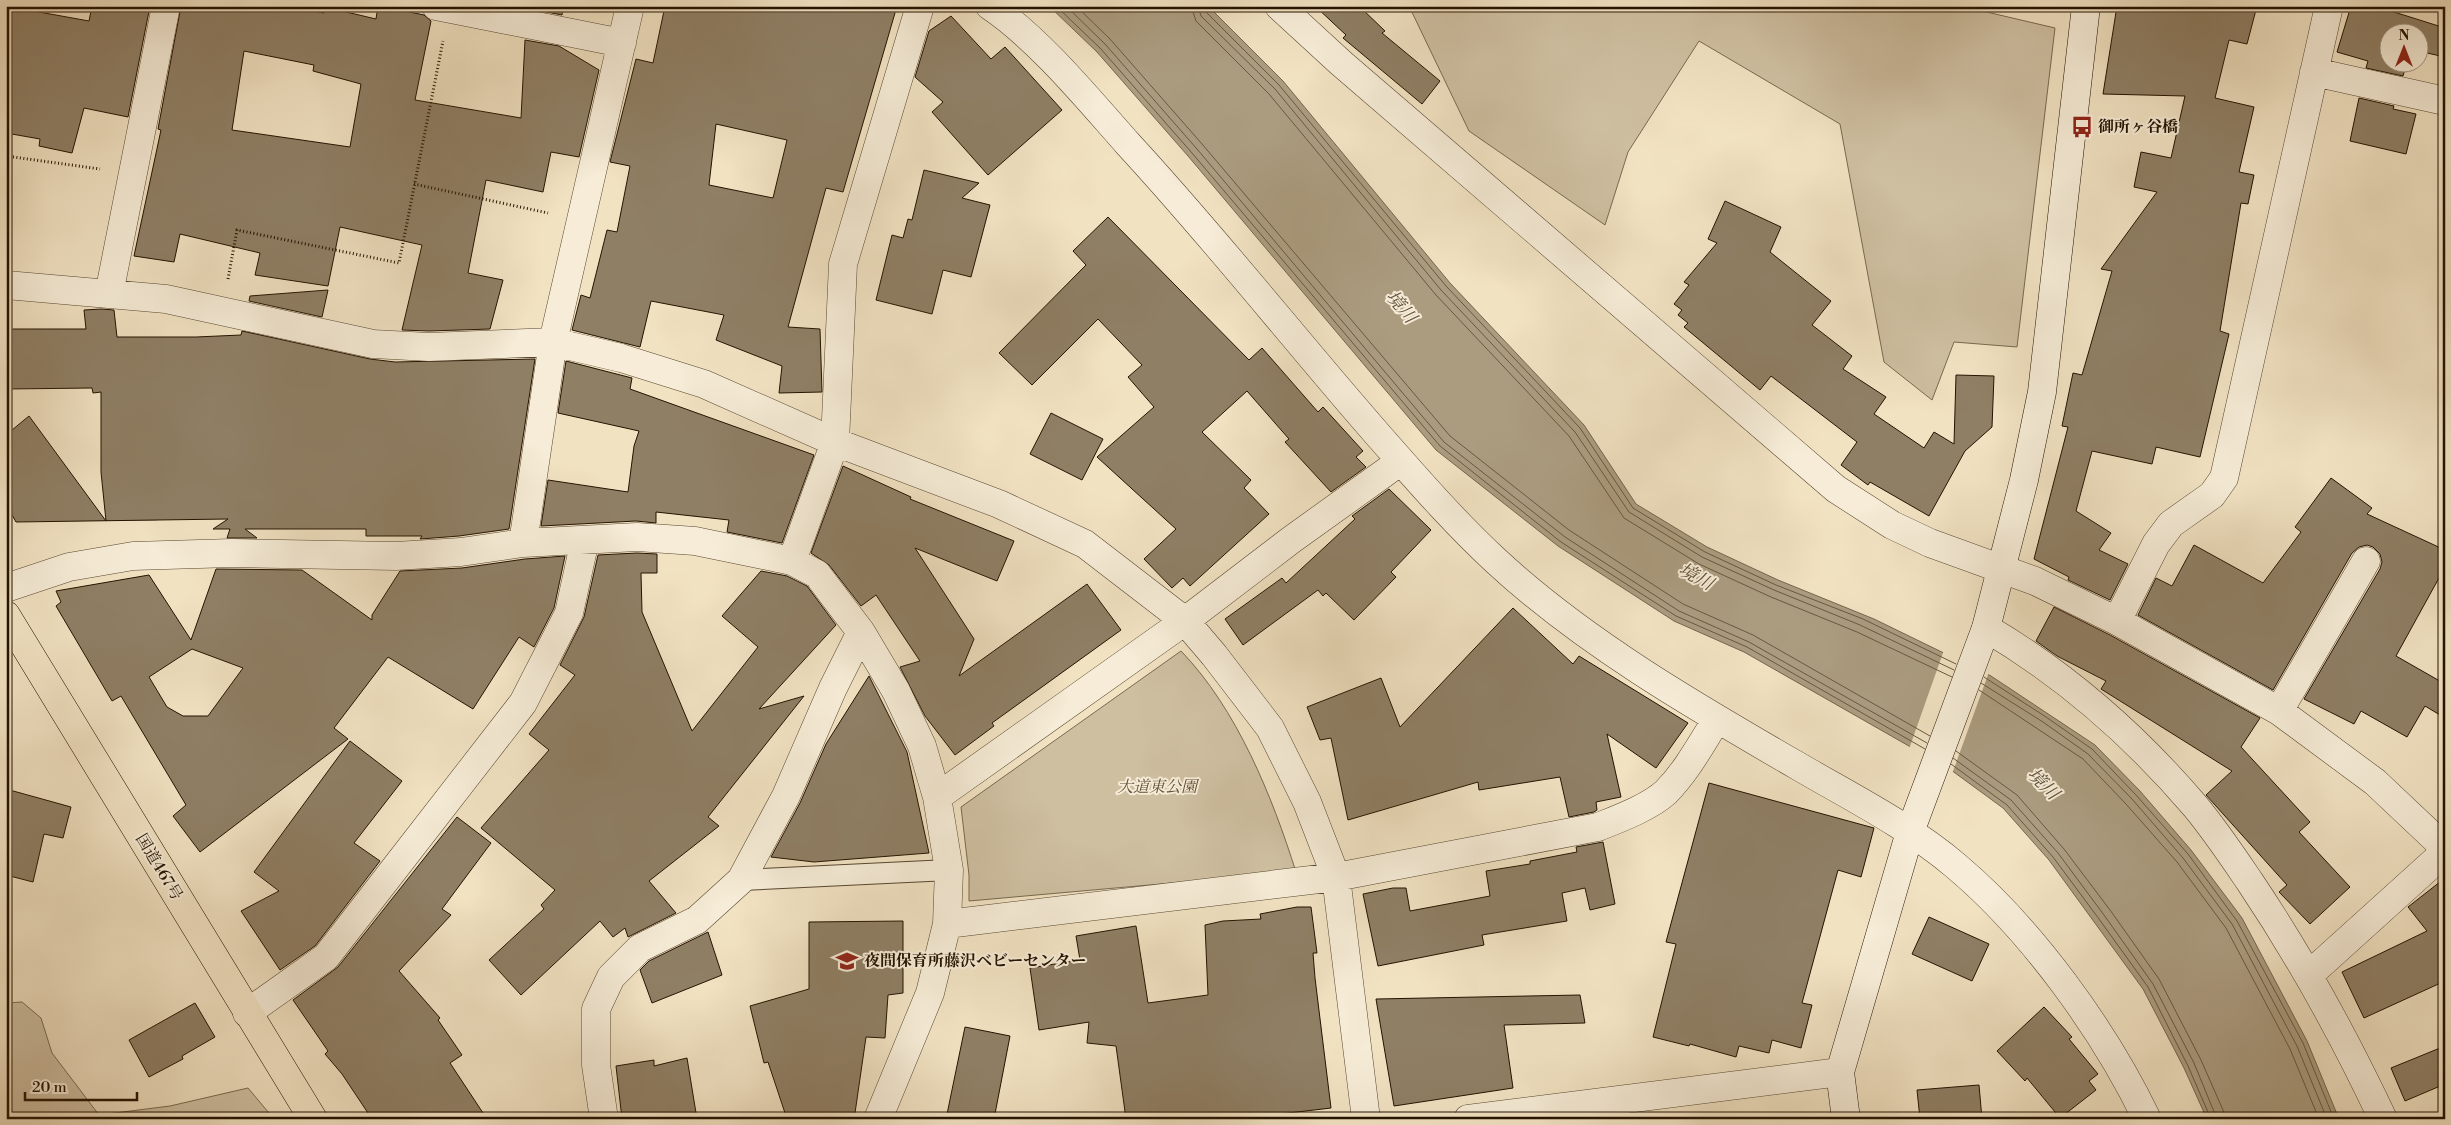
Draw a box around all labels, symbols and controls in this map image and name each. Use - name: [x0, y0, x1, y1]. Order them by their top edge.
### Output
- north arrow: [2378, 22, 2428, 72]
- text: N: [2398, 27, 2410, 45]
- bus stop icon: 御所ヶ谷橋: [2069, 114, 2095, 140]
- place label: 御所ヶ谷橋: [2098, 117, 2178, 137]
- water label: 境川: [1381, 286, 1423, 330]
- water label: 境川: [1675, 558, 1719, 597]
- water label: 境川: [2022, 763, 2065, 806]
- park label: 大道東公園: [1117, 777, 1200, 797]
- street label: 国道467号: [131, 830, 187, 904]
- school or university icon: 夜間保育所藤沢ベビーセンター: [834, 948, 860, 974]
- place label: 夜間保育所藤沢ベビーセンター: [864, 951, 1086, 971]
- scale bar: [25, 1070, 138, 1102]
- text: 20 m: [32, 1078, 67, 1097]

